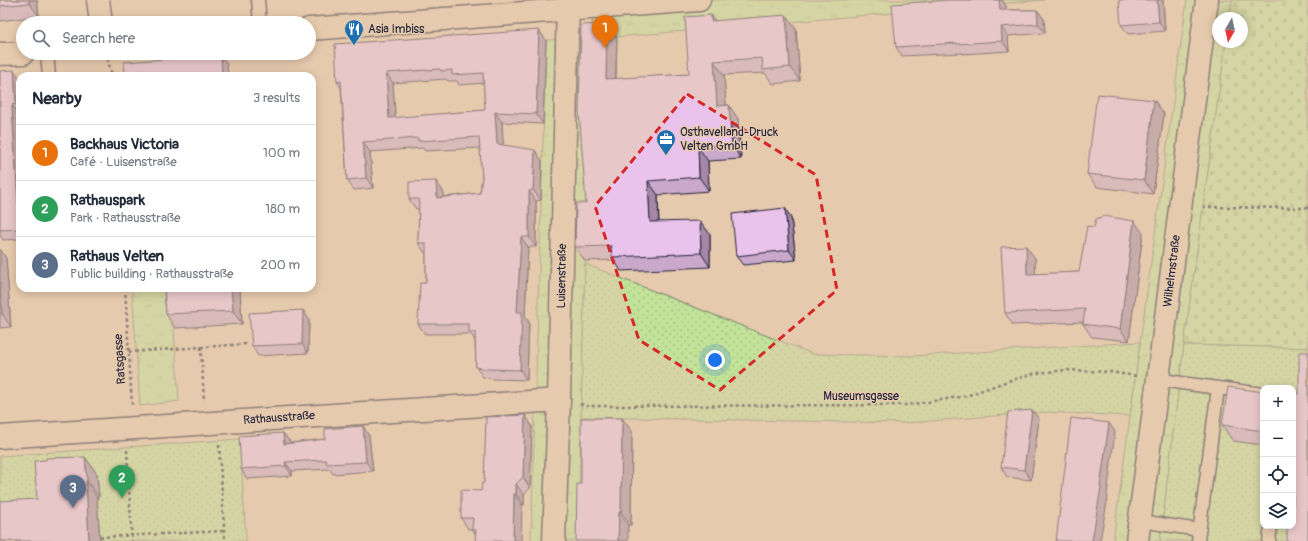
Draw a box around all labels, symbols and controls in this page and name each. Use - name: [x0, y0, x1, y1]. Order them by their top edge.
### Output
- north arrow: [1212, 12, 1248, 48]
- pin: 1: [592, 15, 618, 48]
- search box: [16, 16, 316, 60]
- restaurant icon: Asia Imbiss: [343, 18, 365, 46]
- place label: Asia Imbiss: [368, 22, 425, 37]
- icon: search: [30, 27, 52, 49]
- text: Search here: [62, 29, 135, 48]
- text: Nearby: [32, 88, 81, 109]
- text: 3 results: [253, 90, 300, 106]
- place label: Osthavelland-Druck Velten GmbH: [680, 125, 778, 154]
- office icon: Osthavelland-Druck Velten GmbH: [655, 128, 677, 156]
- text: Backhaus Victoria: [70, 135, 179, 154]
- text: 1: [42, 145, 48, 161]
- text: 100 m: [263, 145, 300, 161]
- text: Café · Luisenstraße: [70, 154, 177, 170]
- text: Rathauspark: [70, 191, 145, 210]
- text: 2: [41, 201, 49, 217]
- text: 180 m: [265, 201, 300, 217]
- text: Park · Rathausstraße: [70, 210, 181, 226]
- street label: Wilhelmstraße: [1160, 234, 1184, 308]
- street label: Luisenstraße: [554, 243, 570, 309]
- text: Rathaus Velten: [70, 247, 164, 266]
- text: 3: [41, 257, 49, 273]
- text: 200 m: [261, 257, 300, 273]
- text: Public building · Rathausstraße: [70, 266, 233, 282]
- street label: Ratsgasse: [111, 333, 129, 385]
- your location: [705, 350, 725, 370]
- map controls: [1260, 385, 1296, 529]
- button: +: [1260, 385, 1296, 421]
- street label: Museumsgasse: [823, 389, 899, 404]
- street label: Rathausstraße: [243, 408, 315, 428]
- button: −: [1260, 421, 1296, 457]
- button: locate: [1260, 457, 1296, 493]
- pin: 2: [109, 465, 135, 498]
- pin: 3: [60, 475, 86, 508]
- button: layers: [1260, 493, 1296, 529]

